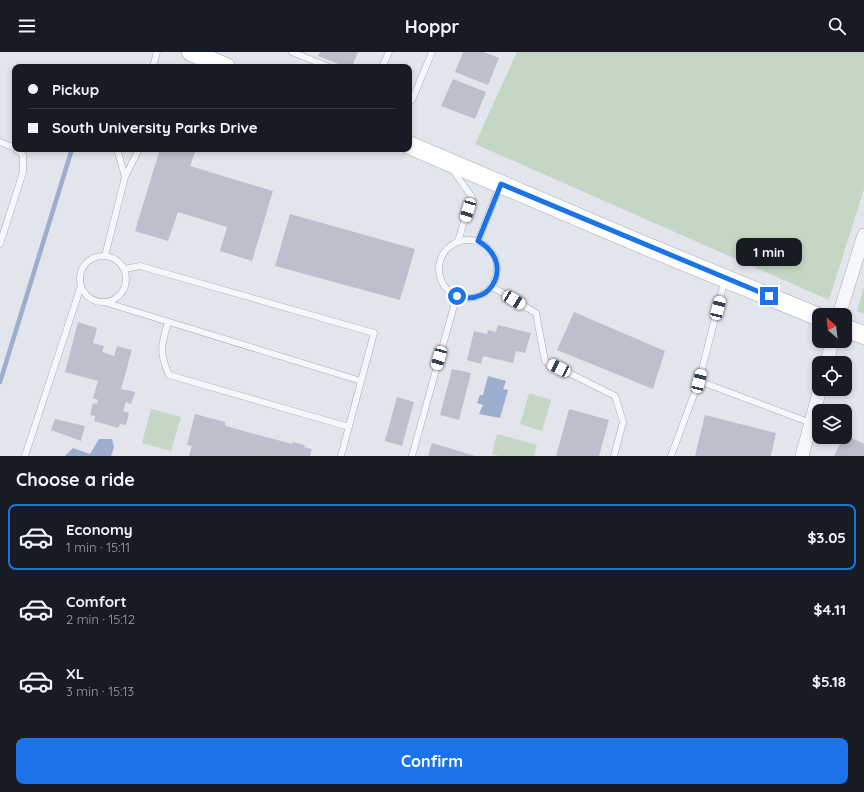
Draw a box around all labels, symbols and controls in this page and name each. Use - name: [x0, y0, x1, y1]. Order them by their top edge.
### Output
- icon: menu: [16, 15, 38, 37]
- text: Hoppr: [405, 15, 459, 38]
- icon: search: [826, 15, 848, 37]
- text: Pickup: [52, 80, 99, 99]
- text: South University Parks Drive: [52, 118, 258, 137]
- car: [459, 197, 477, 223]
- callout: 1 min: [736, 238, 802, 266]
- text: 1 min: [753, 244, 785, 260]
- route start: [448, 287, 466, 305]
- route end: [760, 287, 778, 305]
- car: [501, 289, 527, 311]
- car: [709, 295, 727, 321]
- north arrow: [812, 308, 852, 348]
- map controls: [812, 308, 852, 444]
- car: [430, 345, 448, 371]
- button: locate: [812, 356, 852, 396]
- car: [546, 357, 572, 379]
- car: [690, 368, 708, 394]
- button: layers: [812, 404, 852, 444]
- text: Choose a ride: [16, 468, 135, 491]
- icon: car: [18, 519, 54, 555]
- text: Economy: [66, 520, 133, 539]
- text: $3.05: [807, 528, 846, 547]
- text: 1 min · 15:11: [66, 539, 130, 555]
- icon: car: [18, 591, 54, 627]
- text: Comfort: [66, 592, 127, 611]
- text: $4.11: [814, 600, 846, 619]
- text: 2 min · 15:12: [66, 611, 135, 627]
- icon: car: [18, 663, 54, 699]
- text: XL: [66, 664, 84, 683]
- text: $5.18: [812, 672, 846, 691]
- text: 3 min · 15:13: [66, 683, 134, 699]
- button: Confirm: [16, 738, 848, 784]

